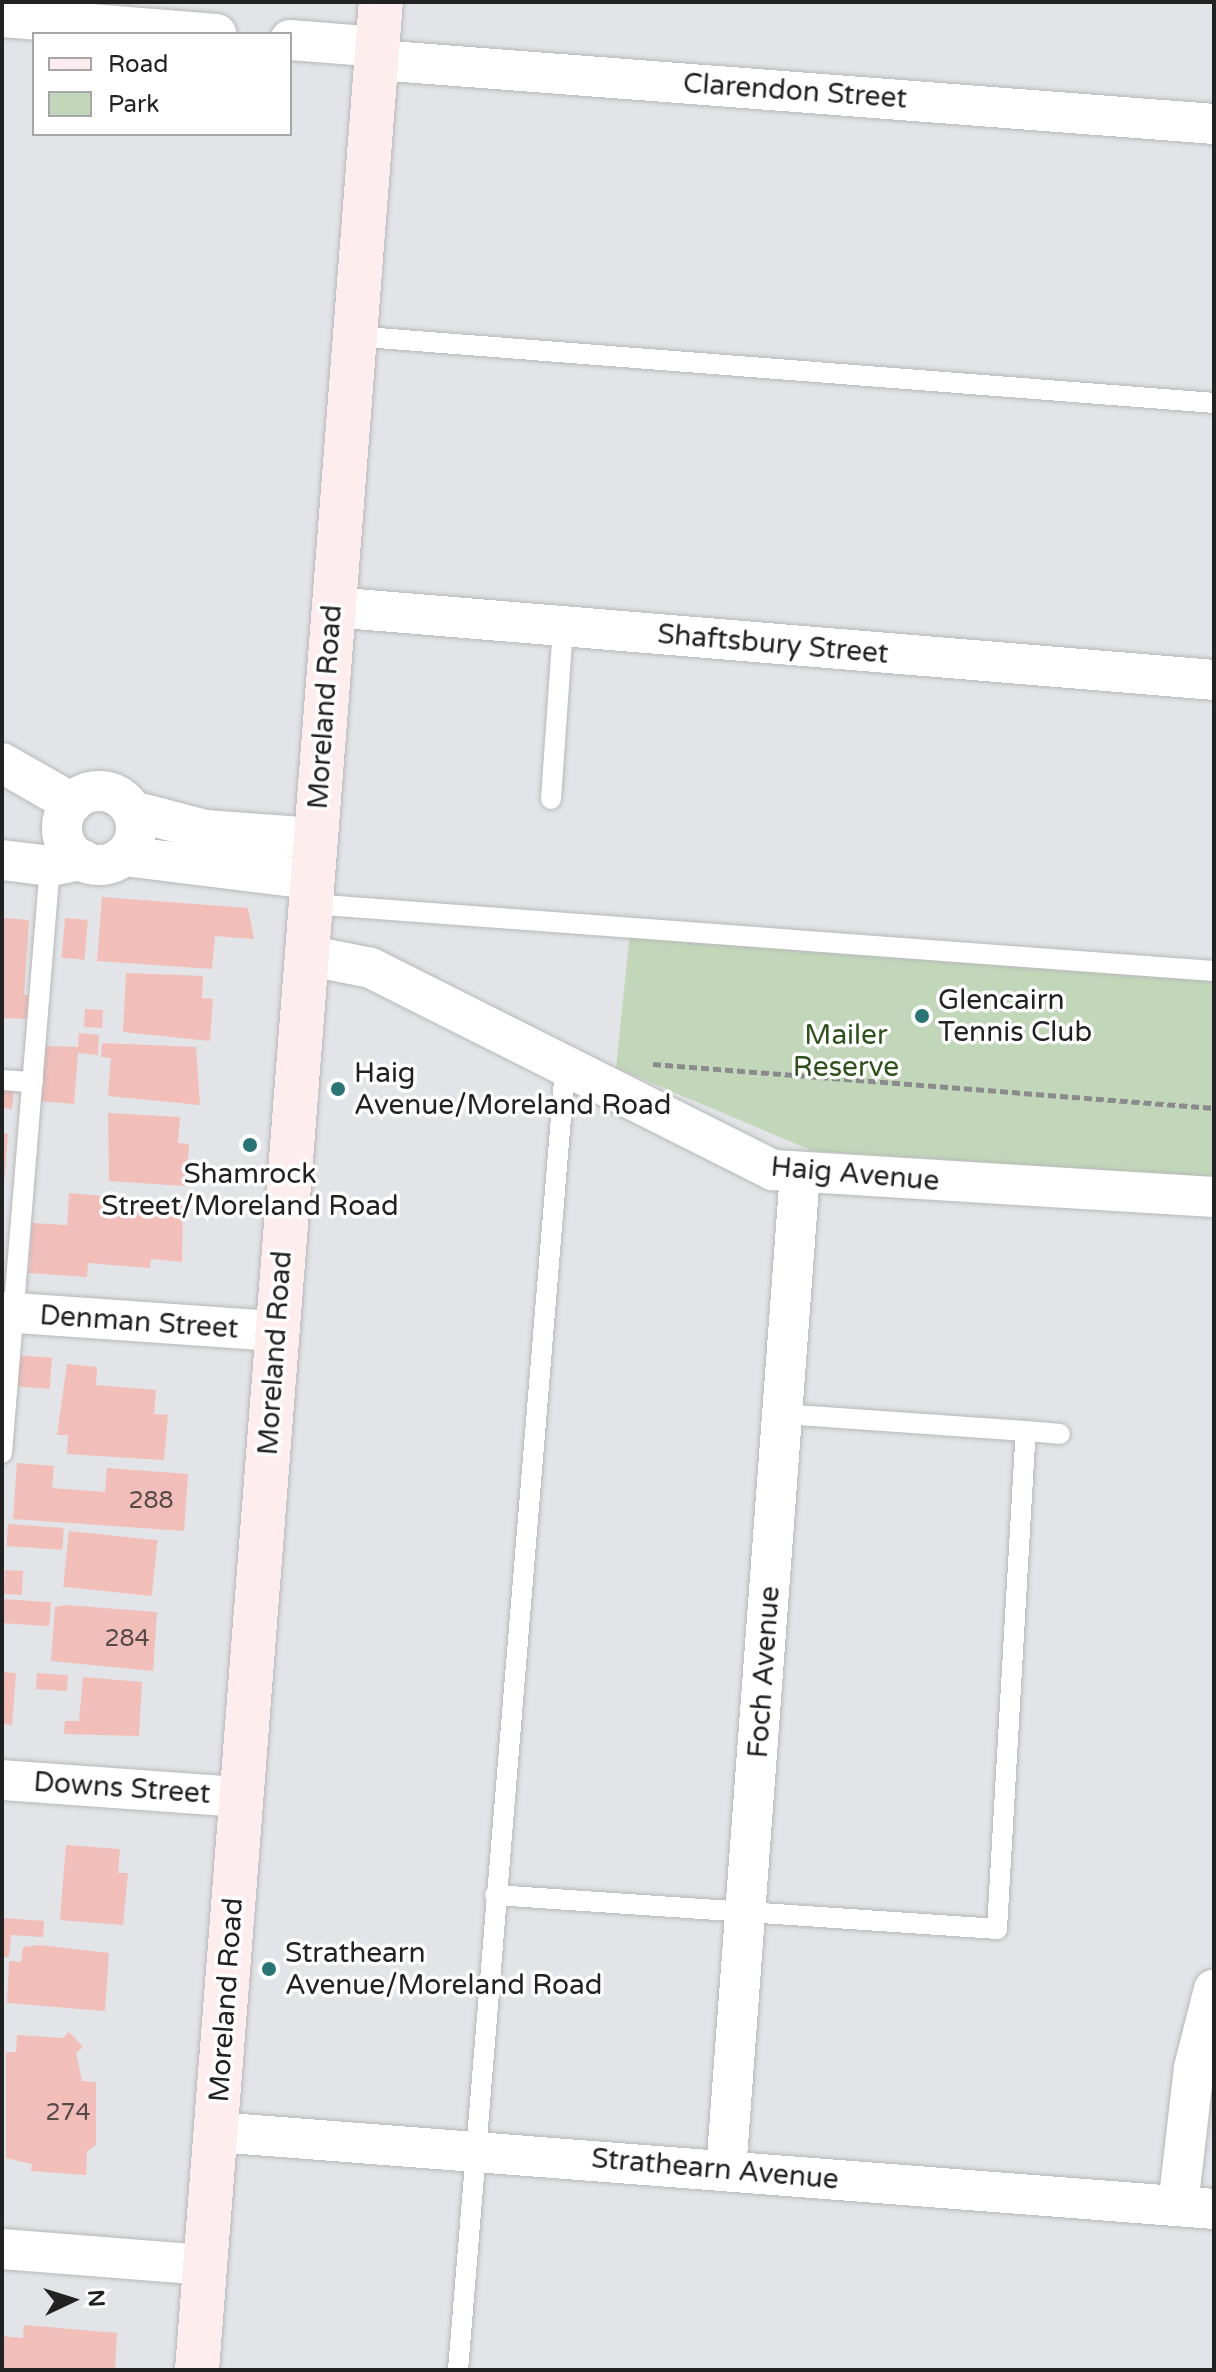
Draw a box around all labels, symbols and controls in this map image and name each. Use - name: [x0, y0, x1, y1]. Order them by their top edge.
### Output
- legend: [32, 32, 292, 136]
- text: Road: [108, 50, 168, 79]
- street label: Clarendon Street: [682, 66, 908, 116]
- text: Park: [108, 90, 159, 119]
- street label: Moreland Road: [301, 604, 349, 810]
- street label: Shaftsbury Street: [656, 617, 890, 671]
- place label: Glencairn Tennis Club: [938, 983, 1092, 1049]
- marker: Glencairn Tennis Club: [913, 1007, 931, 1025]
- park label: Mailer Reserve: [793, 1018, 899, 1084]
- place label: Haig Avenue/Moreland Road: [354, 1056, 672, 1122]
- marker: Haig Avenue/Moreland Road: [329, 1080, 347, 1098]
- marker: Shamrock Street/Moreland Road: [241, 1136, 259, 1154]
- street label: Haig Avenue: [769, 1150, 941, 1198]
- place label: Shamrock Street/Moreland Road: [101, 1157, 399, 1223]
- street label: Moreland Road: [251, 1250, 299, 1456]
- street label: Denman Street: [38, 1298, 240, 1346]
- house number: 288: [128, 1487, 174, 1515]
- street label: Foch Avenue: [741, 1585, 787, 1759]
- house number: 284: [104, 1625, 150, 1653]
- street label: Downs Street: [32, 1765, 212, 1811]
- street label: Moreland Road: [202, 1897, 250, 2103]
- place label: Strathearn Avenue/Moreland Road: [285, 1936, 603, 2002]
- marker: Strathearn Avenue/Moreland Road: [260, 1960, 278, 1978]
- house number: 274: [45, 2099, 91, 2127]
- street label: Strathearn Avenue: [590, 2141, 840, 2197]
- north arrow: [32, 2260, 112, 2340]
- text: N: [82, 2289, 110, 2308]

